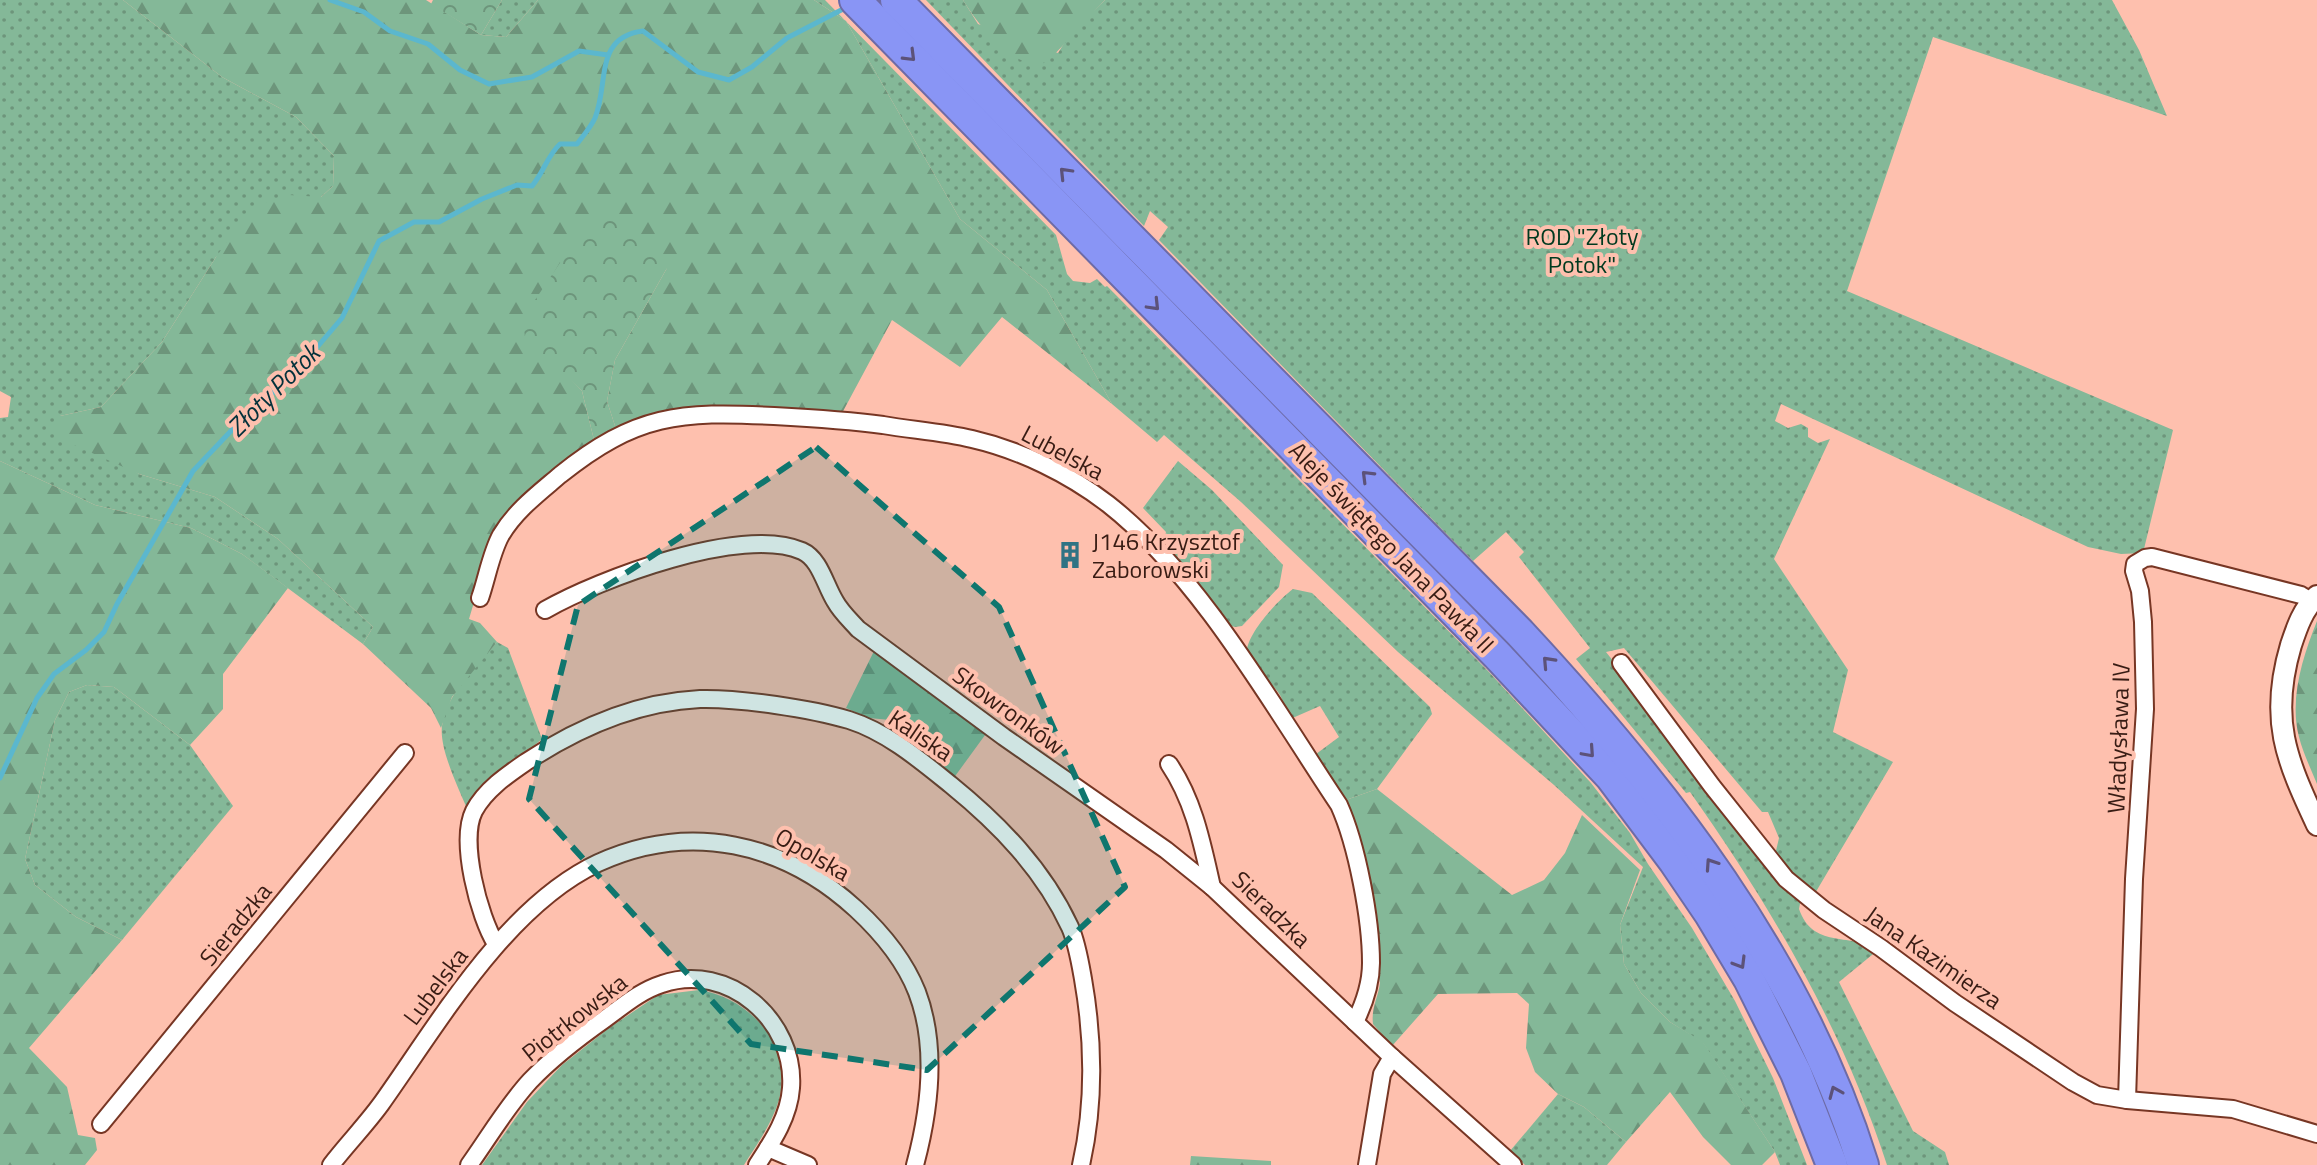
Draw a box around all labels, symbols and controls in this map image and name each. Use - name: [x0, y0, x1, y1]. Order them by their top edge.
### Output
- one-way arrow: [901, 47, 915, 61]
- one-way arrow: [1060, 168, 1075, 182]
- park label: ROD "Złoty Potok": [1525, 218, 1639, 282]
- one-way arrow: [1145, 296, 1159, 310]
- water label: Złoty Potok: [217, 332, 331, 446]
- street label: Lubelska: [1015, 415, 1111, 489]
- street label: Aleje świętego Jana Pawła II: [1281, 433, 1503, 661]
- one-way arrow: [1361, 471, 1376, 485]
- place label: J146 Krzysztof Zaborowski: [1092, 523, 1240, 587]
- building icon: J146 Krzysztof Zaborowski: [1055, 540, 1085, 570]
- street label: Skowronków: [946, 657, 1072, 763]
- one-way arrow: [1542, 657, 1557, 671]
- street label: Władysława IV: [2097, 662, 2139, 814]
- street label: Kaliska: [881, 700, 961, 770]
- one-way arrow: [1579, 743, 1594, 758]
- street label: Opolska: [769, 818, 857, 890]
- one-way arrow: [1705, 859, 1720, 873]
- street label: Sieradzka: [1224, 862, 1320, 956]
- street label: Sieradzka: [190, 875, 280, 973]
- street label: Jana Kazimierza: [1858, 896, 2010, 1018]
- street label: Lubelska: [394, 940, 476, 1032]
- one-way arrow: [1730, 954, 1746, 969]
- street label: Piotrkowska: [514, 964, 634, 1070]
- one-way arrow: [1829, 1086, 1845, 1100]

